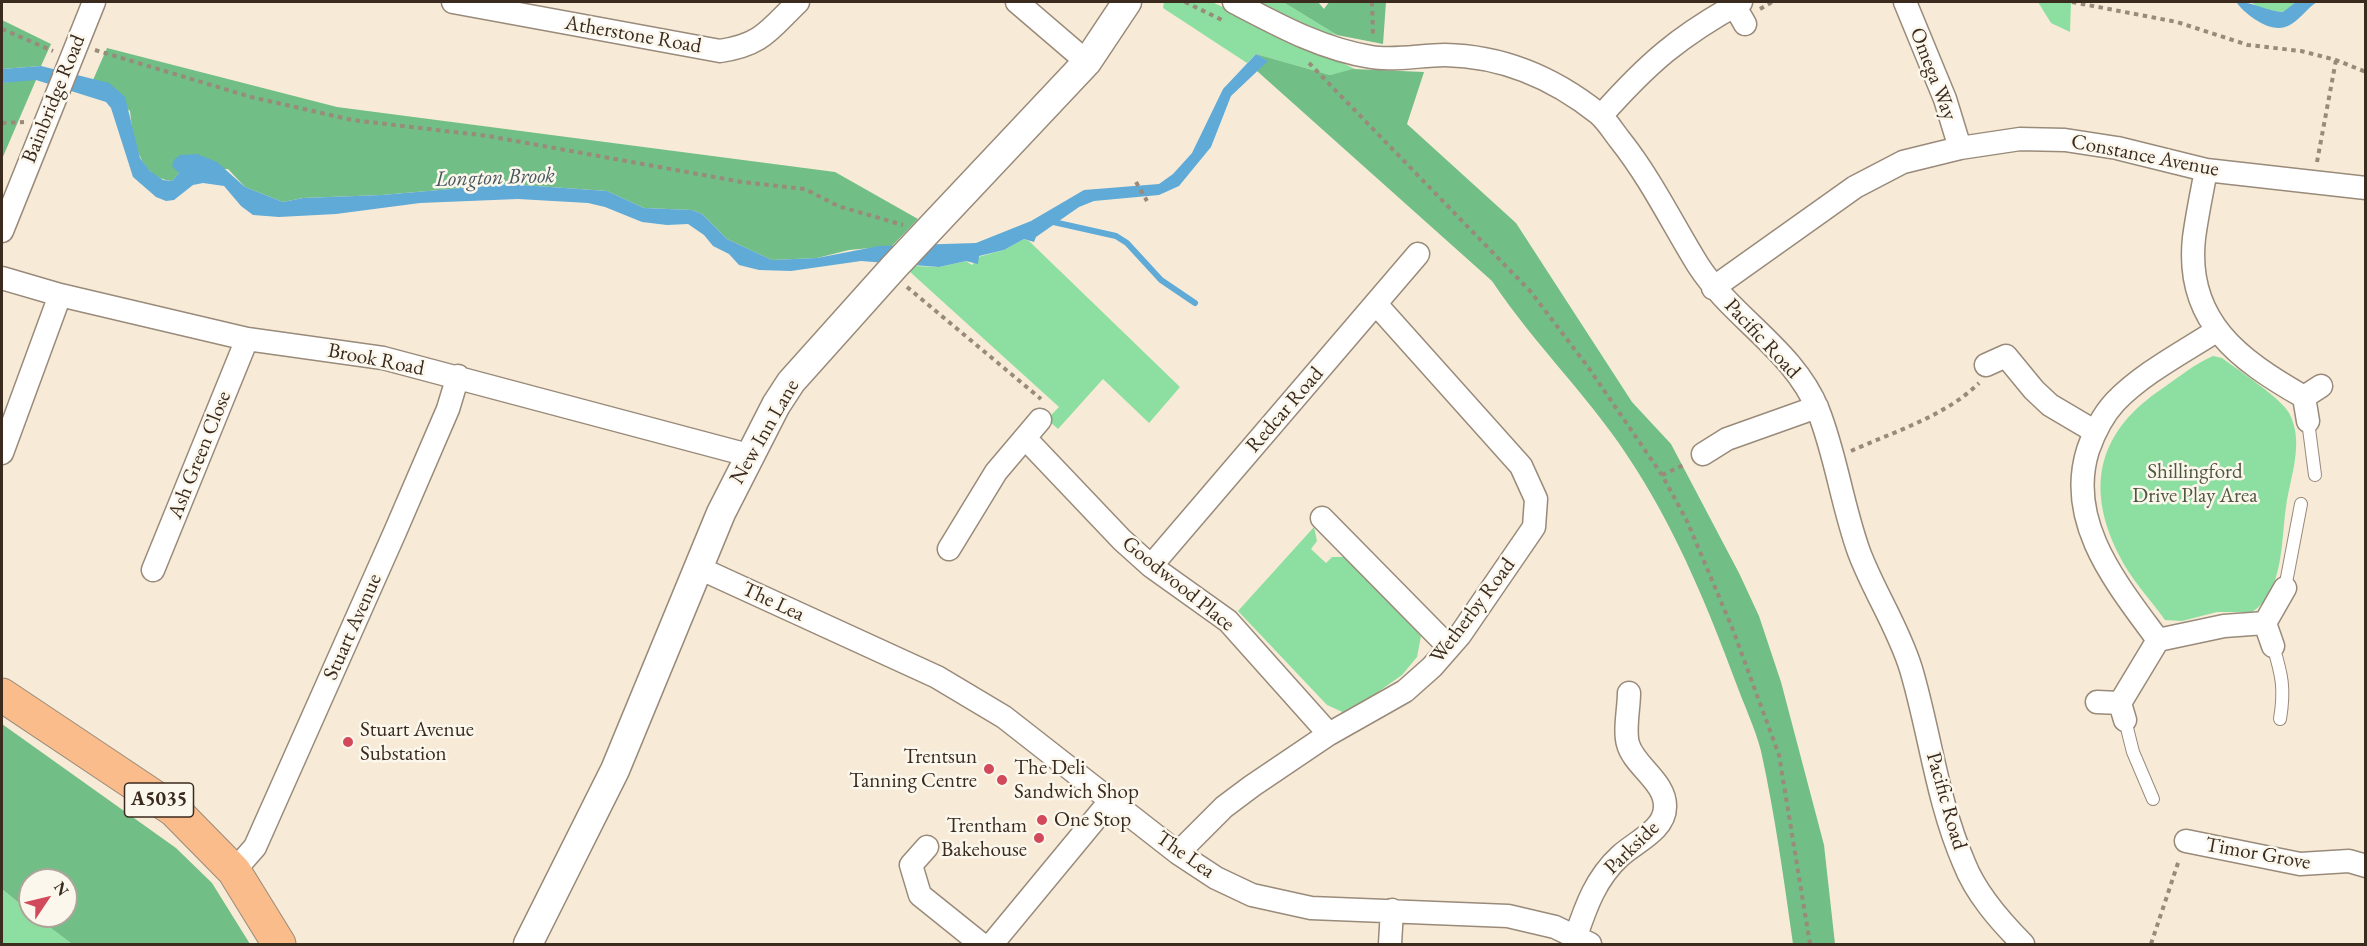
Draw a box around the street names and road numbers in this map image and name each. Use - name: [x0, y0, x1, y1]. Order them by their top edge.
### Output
- street label: Atherstone Road: [563, 11, 703, 59]
- street label: Omega Way: [1904, 24, 1962, 124]
- street label: Bainbridge Road: [17, 31, 91, 167]
- street label: Constance Avenue: [2069, 129, 2221, 183]
- street label: Pacific Road: [1719, 294, 1805, 384]
- street label: Brook Road: [326, 338, 426, 382]
- street label: Redcar Road: [1241, 362, 1329, 458]
- street label: New Inn Lane: [725, 375, 805, 489]
- street label: Ash Green Close: [163, 387, 237, 523]
- street label: Goodwood Place: [1117, 531, 1239, 637]
- street label: Wetherby Road: [1425, 553, 1521, 669]
- street label: Stuart Avenue: [318, 570, 388, 684]
- street label: The Lea: [738, 577, 808, 627]
- street label: Pacific Road: [1920, 749, 1972, 853]
- road number: A5035: [124, 783, 194, 817]
- street label: Parkside: [1599, 816, 1665, 880]
- street label: The Lea: [1151, 826, 1219, 884]
- street label: Timor Grove: [2203, 832, 2313, 876]

